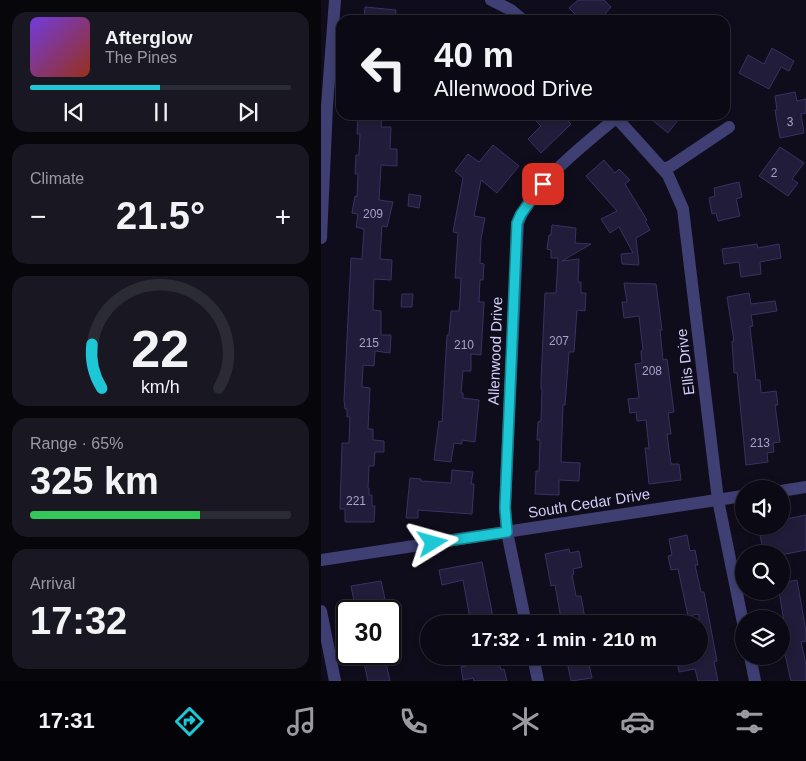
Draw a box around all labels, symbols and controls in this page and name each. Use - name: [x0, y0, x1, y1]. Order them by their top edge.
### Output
- text: Afterglow: [105, 27, 193, 48]
- icon: left: [351, 35, 416, 100]
- text: 40 m: [434, 35, 514, 74]
- text: The Pines: [105, 49, 177, 66]
- text: Allenwood Drive: [434, 76, 593, 101]
- icon: previous: [60, 98, 88, 126]
- icon: pause: [147, 98, 175, 126]
- icon: next: [234, 98, 262, 126]
- house number: 3: [787, 115, 794, 129]
- pin: [522, 163, 564, 205]
- house number: 2: [771, 166, 778, 180]
- text: Climate: [30, 170, 84, 187]
- icon: arrive: [529, 170, 557, 198]
- text: 21.5°: [116, 195, 205, 237]
- text: −: [30, 201, 46, 232]
- text: +: [275, 201, 291, 232]
- house number: 209: [363, 207, 383, 221]
- street label: Allenwood Drive: [485, 297, 505, 405]
- text: 22: [132, 320, 189, 378]
- street label: Ellis Drive: [672, 328, 698, 396]
- house number: 207: [549, 334, 569, 348]
- house number: 215: [359, 336, 379, 350]
- house number: 210: [454, 338, 474, 352]
- house number: 208: [642, 364, 662, 378]
- text: km/h: [141, 377, 180, 397]
- text: Range · 65%: [30, 435, 123, 452]
- house number: 213: [750, 436, 770, 450]
- text: 325 km: [30, 460, 159, 502]
- map controls: [735, 480, 790, 665]
- button: sound: [735, 480, 790, 535]
- street label: South Cedar Drive: [527, 485, 651, 521]
- house number: 221: [346, 494, 366, 508]
- position arrow: [406, 516, 458, 568]
- button: search: [735, 545, 790, 600]
- text: Arrival: [30, 575, 75, 592]
- text: 17:32: [30, 600, 127, 642]
- speed limit sign: 30: [336, 600, 401, 665]
- button: layers: [735, 610, 790, 665]
- text: 17:32 · 1 min · 210 m: [471, 629, 657, 650]
- icon: directions: [172, 704, 207, 739]
- icon: music: [284, 704, 319, 739]
- icon: phone: [396, 704, 431, 739]
- icon: climate: [508, 704, 543, 739]
- icon: car: [620, 704, 655, 739]
- icon: filters: [732, 704, 767, 739]
- text: 17:31: [39, 708, 95, 733]

